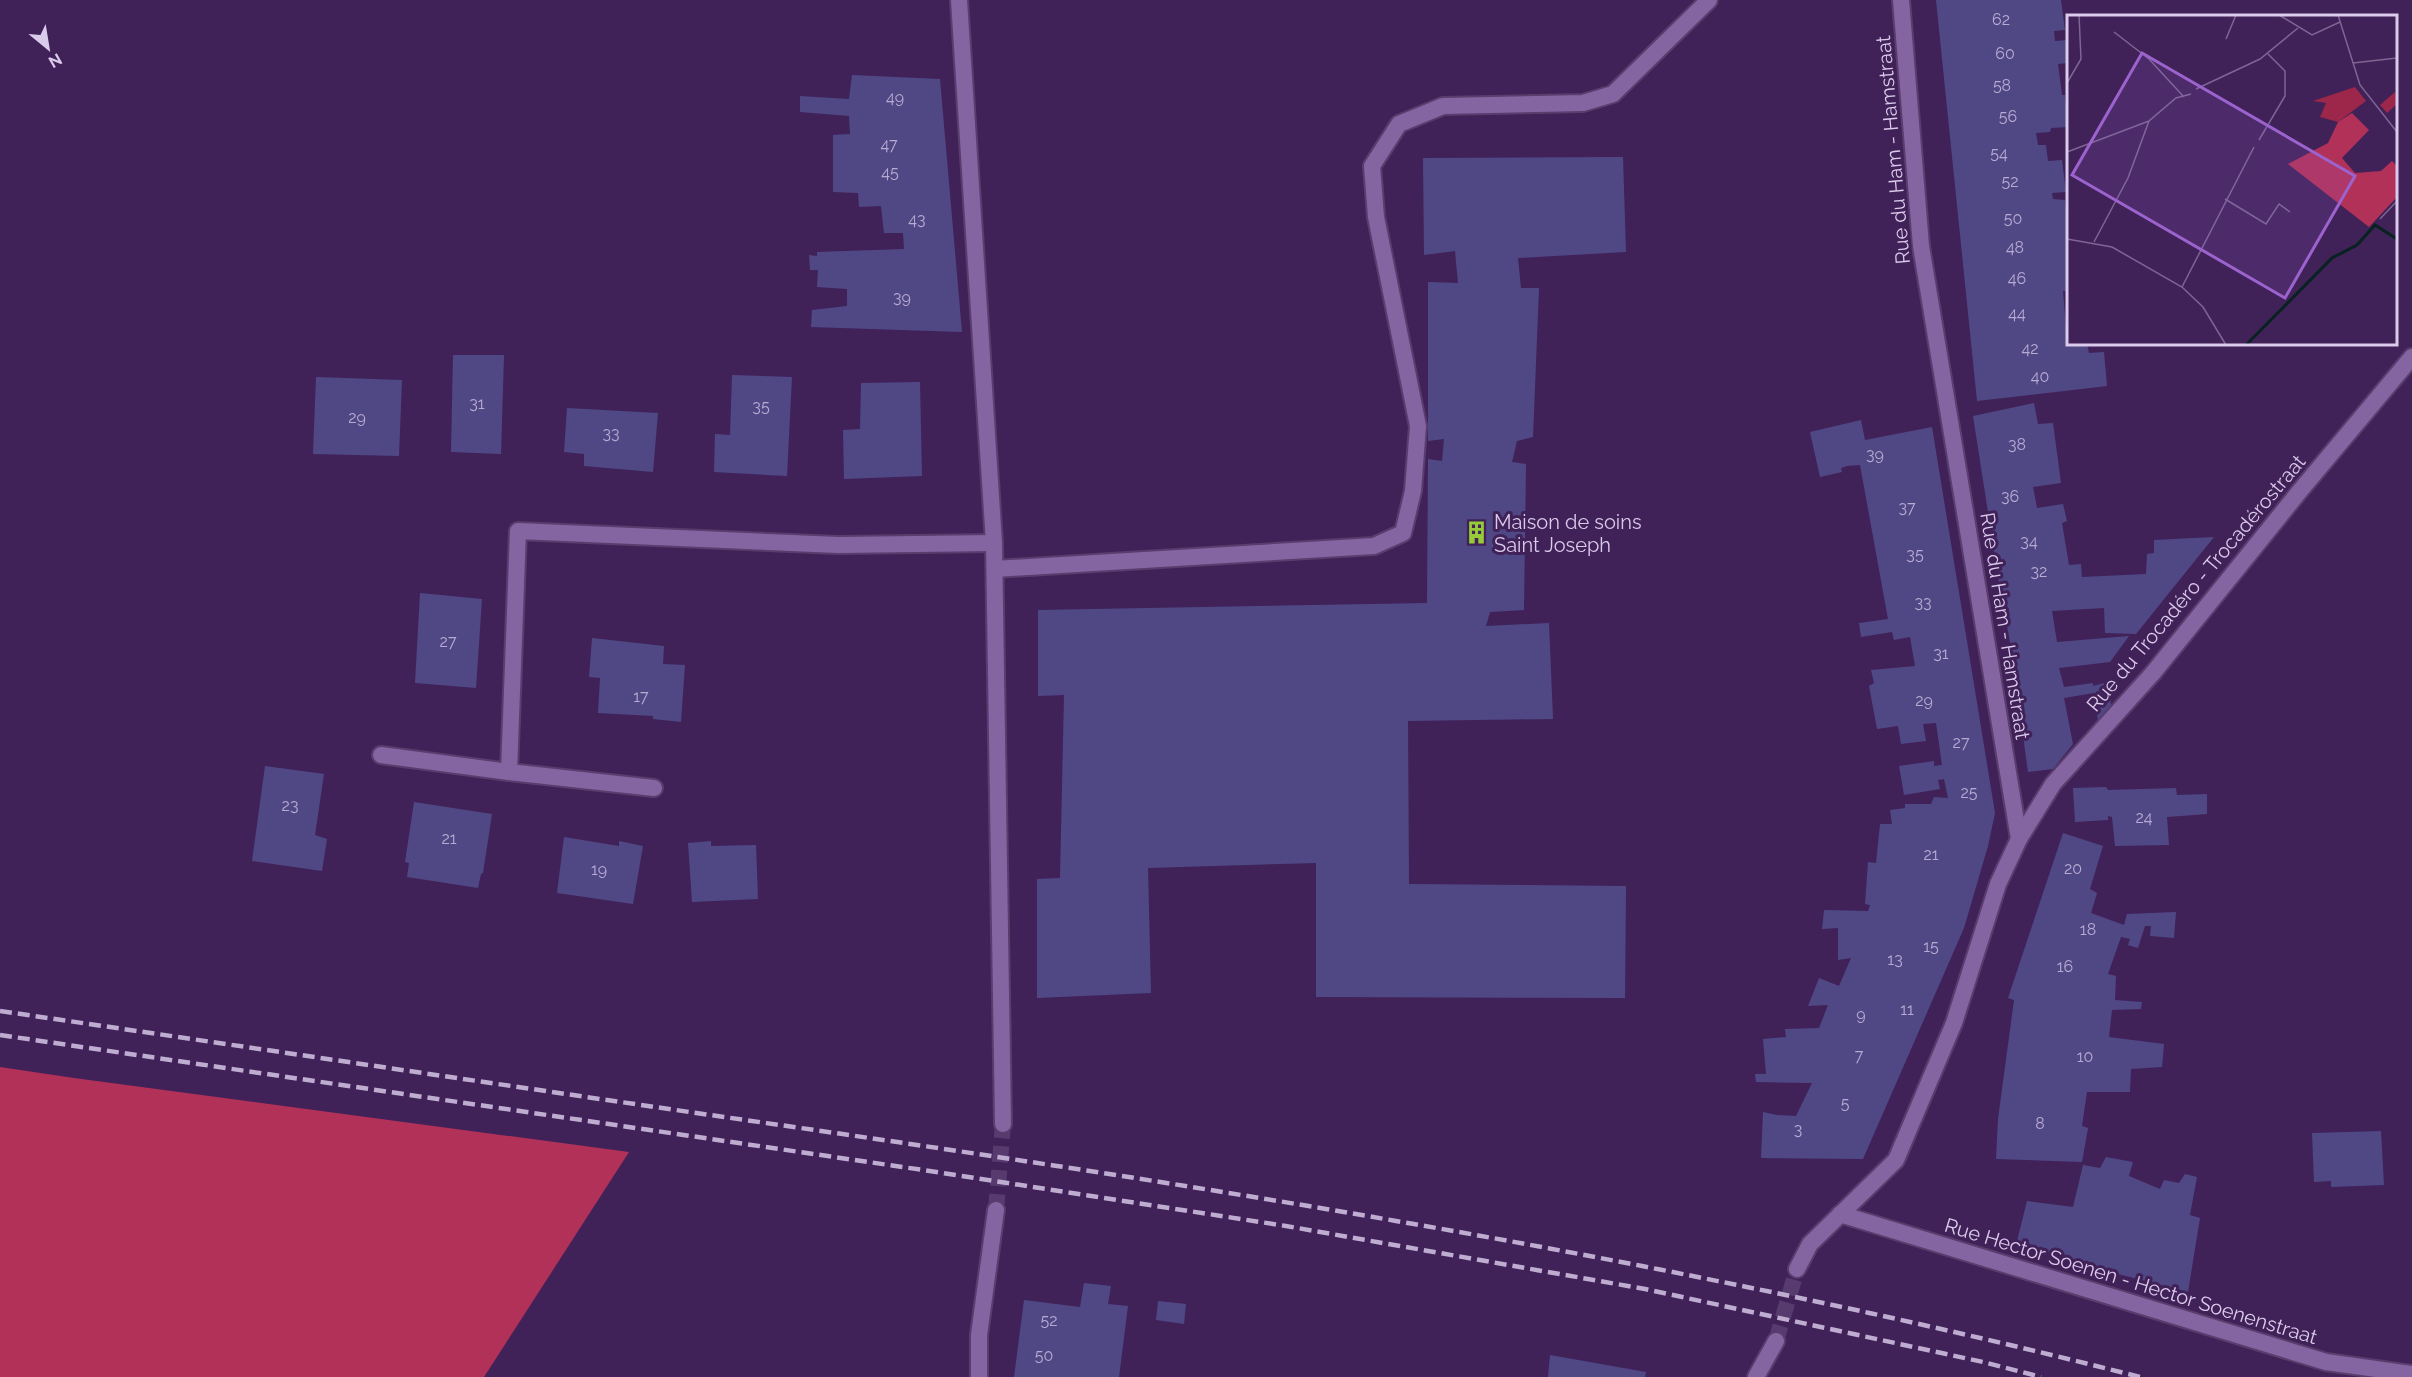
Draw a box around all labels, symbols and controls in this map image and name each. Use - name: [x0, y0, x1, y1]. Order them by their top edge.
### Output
- house number: 62: [1992, 10, 2010, 29]
- inset map: [2067, 15, 2397, 345]
- north arrow: [18, 18, 78, 78]
- street label: Rue du Ham - Hamstraat: [1871, 34, 1915, 265]
- house number: 60: [1995, 44, 2015, 63]
- text: N: [45, 49, 65, 72]
- house number: 58: [1993, 76, 2011, 95]
- house number: 49: [886, 88, 904, 107]
- house number: 56: [1999, 107, 2017, 126]
- house number: 47: [880, 135, 898, 154]
- house number: 54: [1990, 144, 2008, 163]
- house number: 45: [881, 163, 899, 182]
- house number: 52: [2001, 172, 2019, 191]
- house number: 50: [2004, 209, 2022, 228]
- house number: 43: [908, 210, 926, 229]
- house number: 48: [2006, 238, 2024, 257]
- house number: 46: [2008, 269, 2026, 288]
- house number: 39: [893, 288, 911, 307]
- house number: 44: [2008, 304, 2026, 323]
- house number: 42: [2021, 339, 2039, 358]
- house number: 40: [2031, 367, 2049, 386]
- house number: 31: [469, 394, 485, 413]
- house number: 35: [752, 397, 770, 416]
- house number: 29: [348, 408, 366, 427]
- house number: 33: [602, 424, 620, 443]
- house number: 38: [2008, 435, 2026, 454]
- house number: 39: [1866, 445, 1884, 464]
- street label: Rue du Trocadéro - Trocadérostraat: [2082, 450, 2311, 716]
- house number: 36: [2001, 487, 2019, 506]
- house number: 37: [1898, 498, 1916, 517]
- place label: Maison de soins Saint Joseph: [1494, 510, 1642, 557]
- street label: Rue du Ham - Hamstraat: [1975, 511, 2035, 741]
- building icon: Maison de soins Saint Joseph: [1463, 520, 1489, 546]
- house number: 34: [2020, 532, 2038, 551]
- house number: 35: [1906, 545, 1924, 564]
- house number: 32: [2031, 562, 2047, 581]
- house number: 33: [1914, 593, 1932, 612]
- house number: 27: [440, 632, 457, 651]
- house number: 31: [1933, 644, 1949, 663]
- house number: 17: [633, 687, 649, 706]
- house number: 29: [1915, 691, 1933, 710]
- house number: 27: [1953, 733, 1970, 752]
- house number: 25: [1960, 783, 1978, 802]
- house number: 23: [282, 796, 298, 815]
- house number: 24: [2135, 808, 2153, 827]
- house number: 21: [441, 829, 457, 848]
- house number: 21: [1923, 845, 1939, 864]
- house number: 20: [2064, 859, 2082, 878]
- house number: 19: [591, 860, 607, 879]
- house number: 18: [2080, 920, 2096, 939]
- house number: 15: [1923, 937, 1939, 956]
- house number: 13: [1887, 950, 1903, 969]
- house number: 16: [2057, 957, 2073, 976]
- house number: 11: [1900, 1000, 1914, 1019]
- house number: 9: [1856, 1005, 1866, 1024]
- house number: 7: [1855, 1046, 1864, 1065]
- house number: 10: [2077, 1047, 2093, 1066]
- house number: 5: [1841, 1094, 1850, 1113]
- house number: 8: [2035, 1114, 2045, 1133]
- house number: 3: [1794, 1120, 1802, 1139]
- street label: Rue Hector Soenen - Hector Soenenstraat: [1942, 1213, 2321, 1349]
- house number: 52: [1040, 1311, 1058, 1330]
- house number: 50: [1035, 1346, 1053, 1365]

